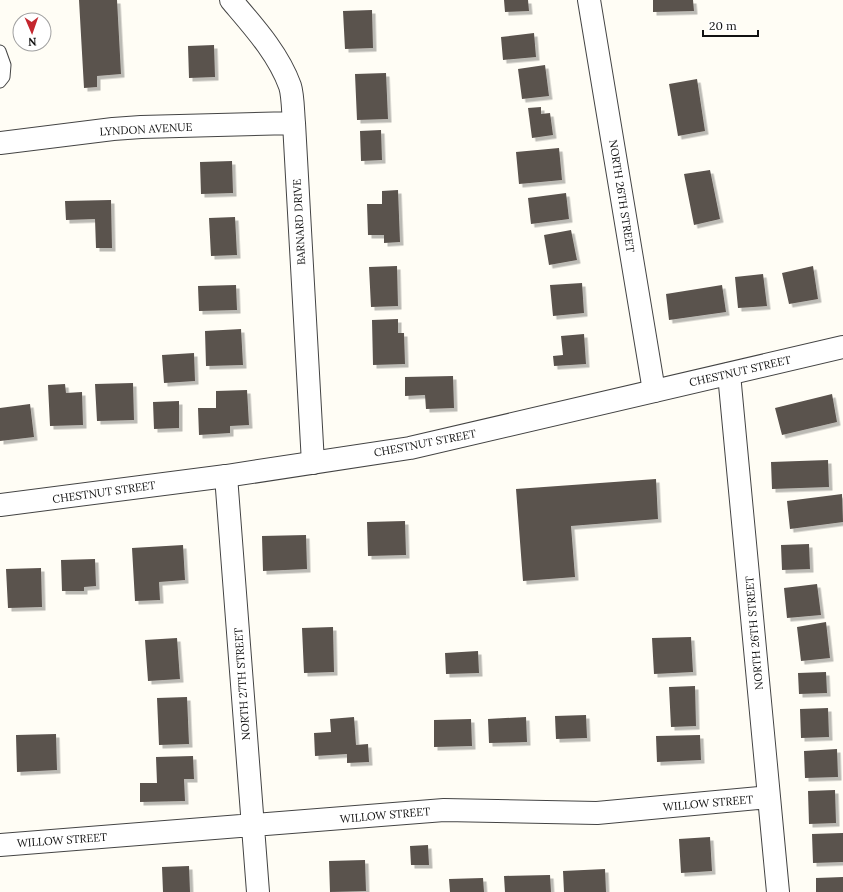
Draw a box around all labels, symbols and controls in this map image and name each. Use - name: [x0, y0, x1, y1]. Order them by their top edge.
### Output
- north arrow: [12, 12, 52, 52]
- scale bar: [703, 12, 758, 38]
- text: 20 m: [709, 18, 737, 33]
- text: N: [27, 35, 37, 49]
- street label: LYNDON AVENUE: [99, 120, 193, 138]
- street label: NORTH 26TH STREET: [606, 139, 638, 253]
- street label: BARNARD DRIVE: [290, 178, 308, 265]
- street label: CHESTNUT STREET: [688, 352, 792, 390]
- street label: CHESTNUT STREET: [373, 426, 477, 460]
- street label: CHESTNUT STREET: [52, 478, 156, 506]
- street label: NORTH 26TH STREET: [742, 576, 766, 690]
- street label: NORTH 27TH STREET: [231, 627, 253, 741]
- street label: WILLOW STREET: [662, 792, 754, 814]
- street label: WILLOW STREET: [339, 804, 431, 826]
- street label: WILLOW STREET: [16, 830, 108, 850]

